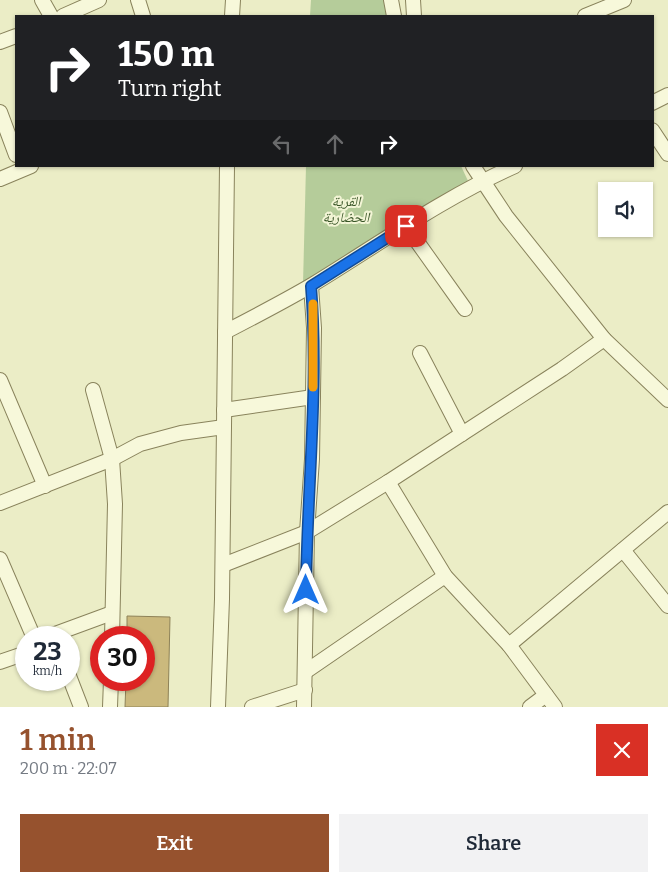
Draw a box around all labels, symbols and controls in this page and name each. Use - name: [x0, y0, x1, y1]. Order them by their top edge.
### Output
- text: 150 m: [118, 33, 214, 75]
- icon: right: [35, 35, 100, 100]
- text: Turn right: [118, 75, 221, 102]
- icon: left: [268, 130, 296, 158]
- icon: ahead: [321, 130, 349, 158]
- icon: right: [374, 130, 402, 158]
- map controls: [598, 182, 653, 237]
- button: sound: [598, 182, 653, 237]
- park label: القرية الحضارية: [323, 193, 371, 226]
- pin: [385, 205, 427, 247]
- icon: arrive: [392, 212, 420, 240]
- position arrow: [279, 563, 331, 615]
- speed limit sign: 30: [90, 626, 155, 691]
- text: 23: [33, 637, 62, 667]
- text: km/h: [33, 664, 62, 678]
- text: 1 min: [20, 722, 95, 758]
- button: close: [596, 724, 648, 776]
- text: 200 m · 22:07: [20, 759, 117, 778]
- button: Exit: [20, 814, 329, 872]
- button: Share: [339, 814, 648, 872]

